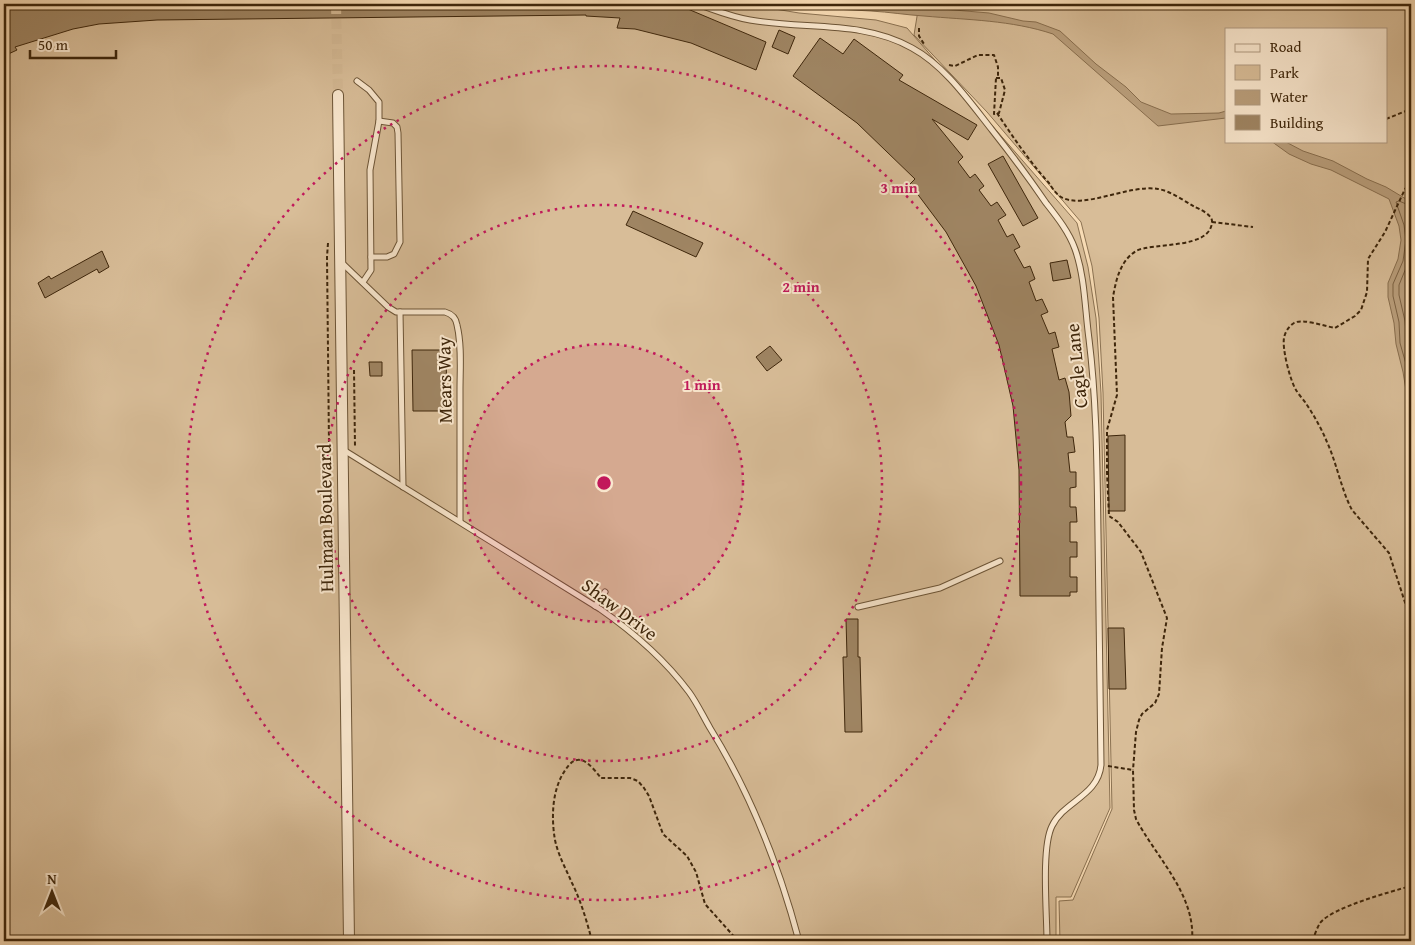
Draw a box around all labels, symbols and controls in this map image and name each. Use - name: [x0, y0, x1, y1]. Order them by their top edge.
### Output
- scale bar: [30, 28, 116, 60]
- legend: [1225, 28, 1388, 142]
- text: 50 m: [38, 34, 69, 55]
- text: Road: [1270, 36, 1301, 57]
- text: Park: [1270, 62, 1299, 83]
- text: Water: [1270, 86, 1308, 107]
- text: Building: [1270, 112, 1324, 133]
- text: 3 min: [880, 177, 918, 198]
- text: 2 min: [782, 276, 820, 297]
- street label: Cagle Lane: [1058, 322, 1094, 410]
- street label: Mears Way: [429, 336, 459, 424]
- text: 1 min: [683, 374, 721, 395]
- street label: Hulman Boulevard: [310, 443, 340, 592]
- centre of rings: [595, 474, 613, 492]
- street label: Shaw Drive: [576, 571, 664, 647]
- north arrow: [28, 868, 78, 918]
- text: N: [47, 869, 57, 889]

